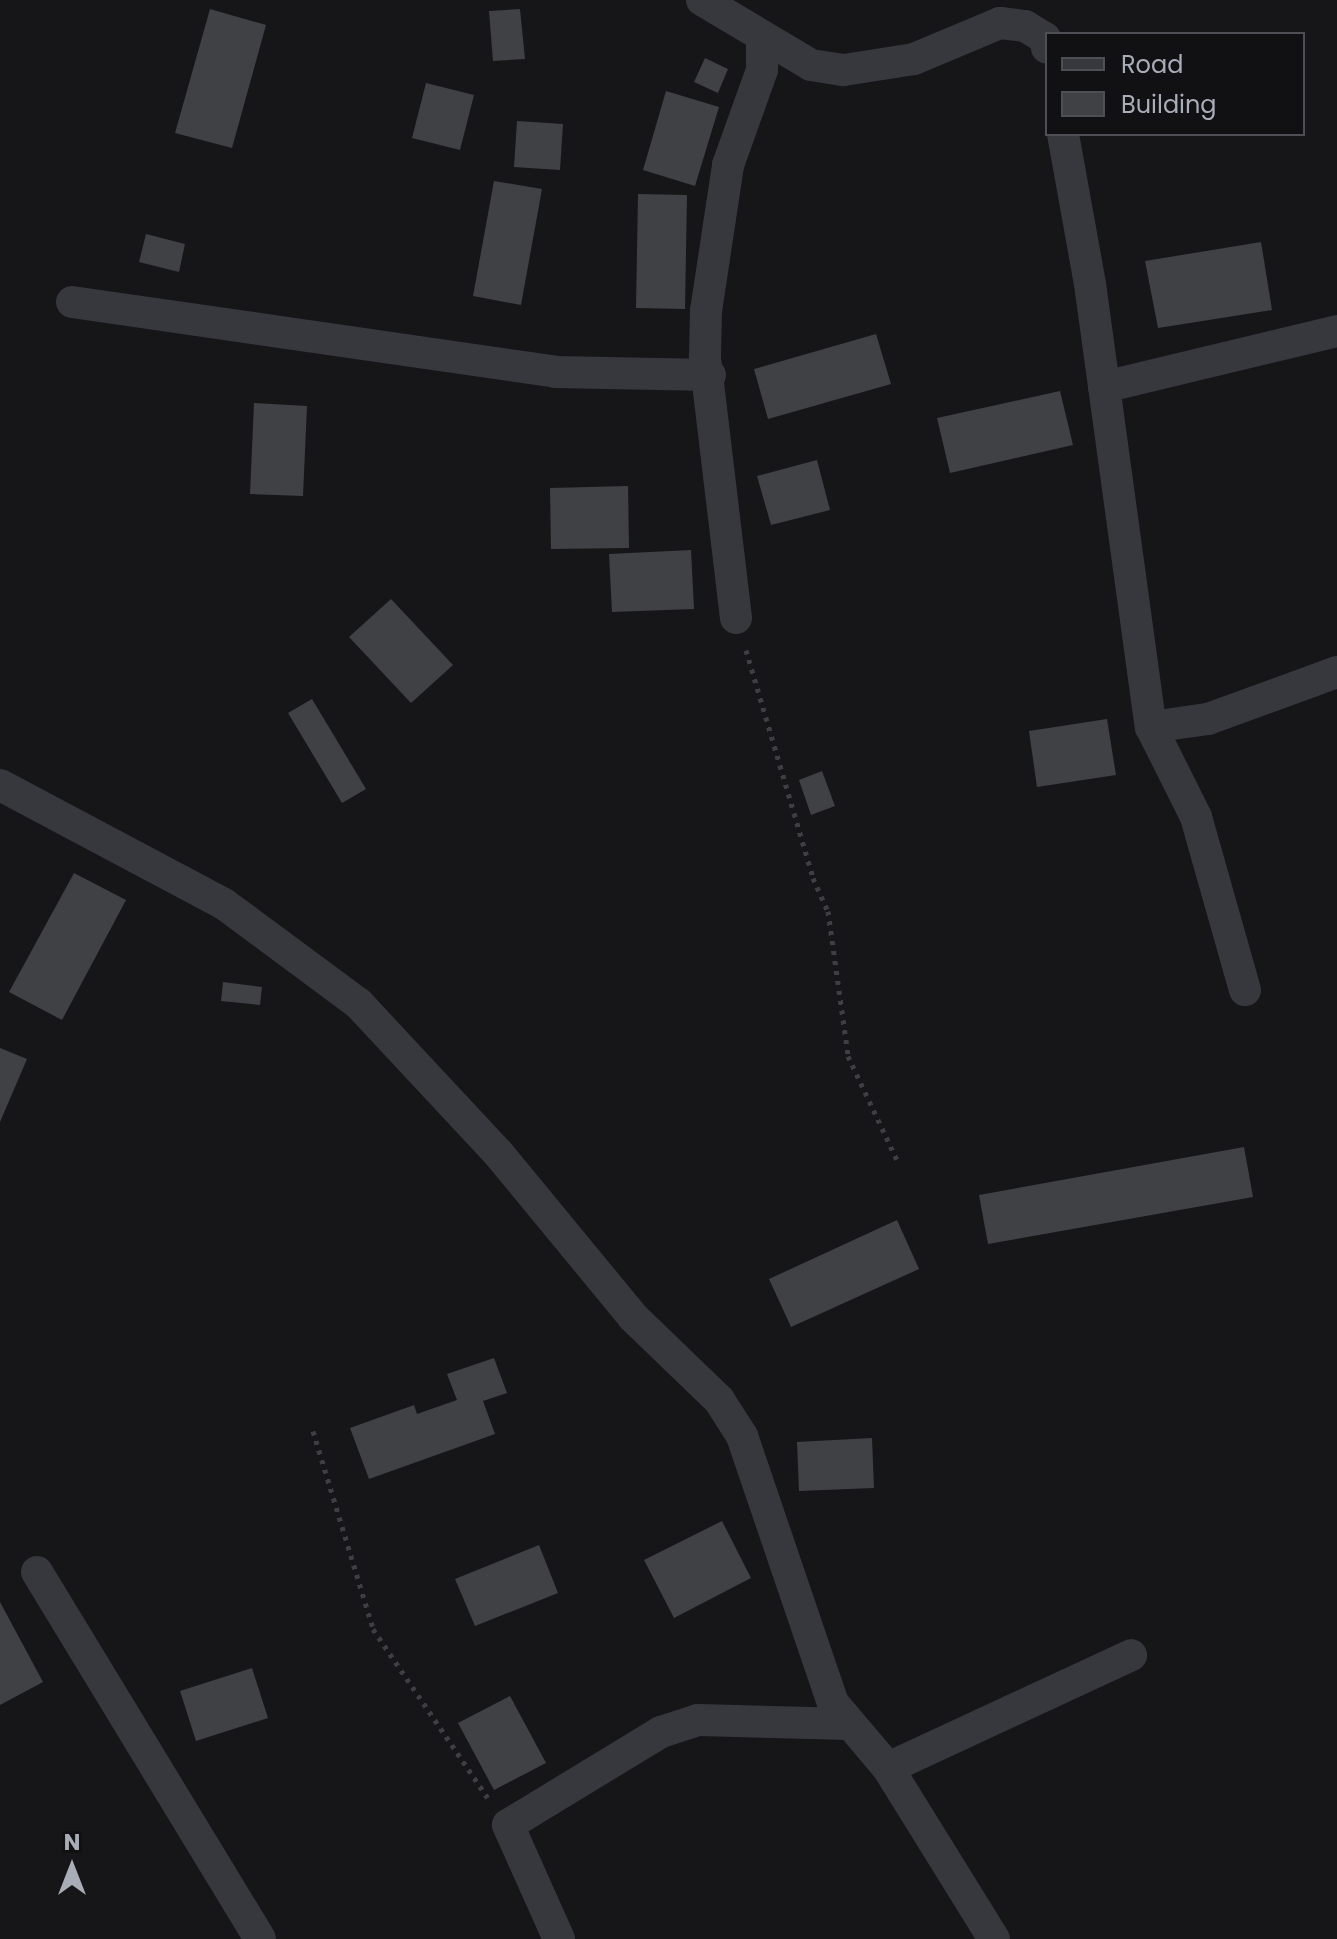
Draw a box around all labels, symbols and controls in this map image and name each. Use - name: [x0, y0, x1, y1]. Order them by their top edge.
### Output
- legend: [1045, 32, 1305, 136]
- text: Road: [1121, 48, 1183, 81]
- text: Building: [1121, 88, 1217, 121]
- north arrow: [32, 1827, 112, 1907]
- text: N: [64, 1827, 80, 1858]

